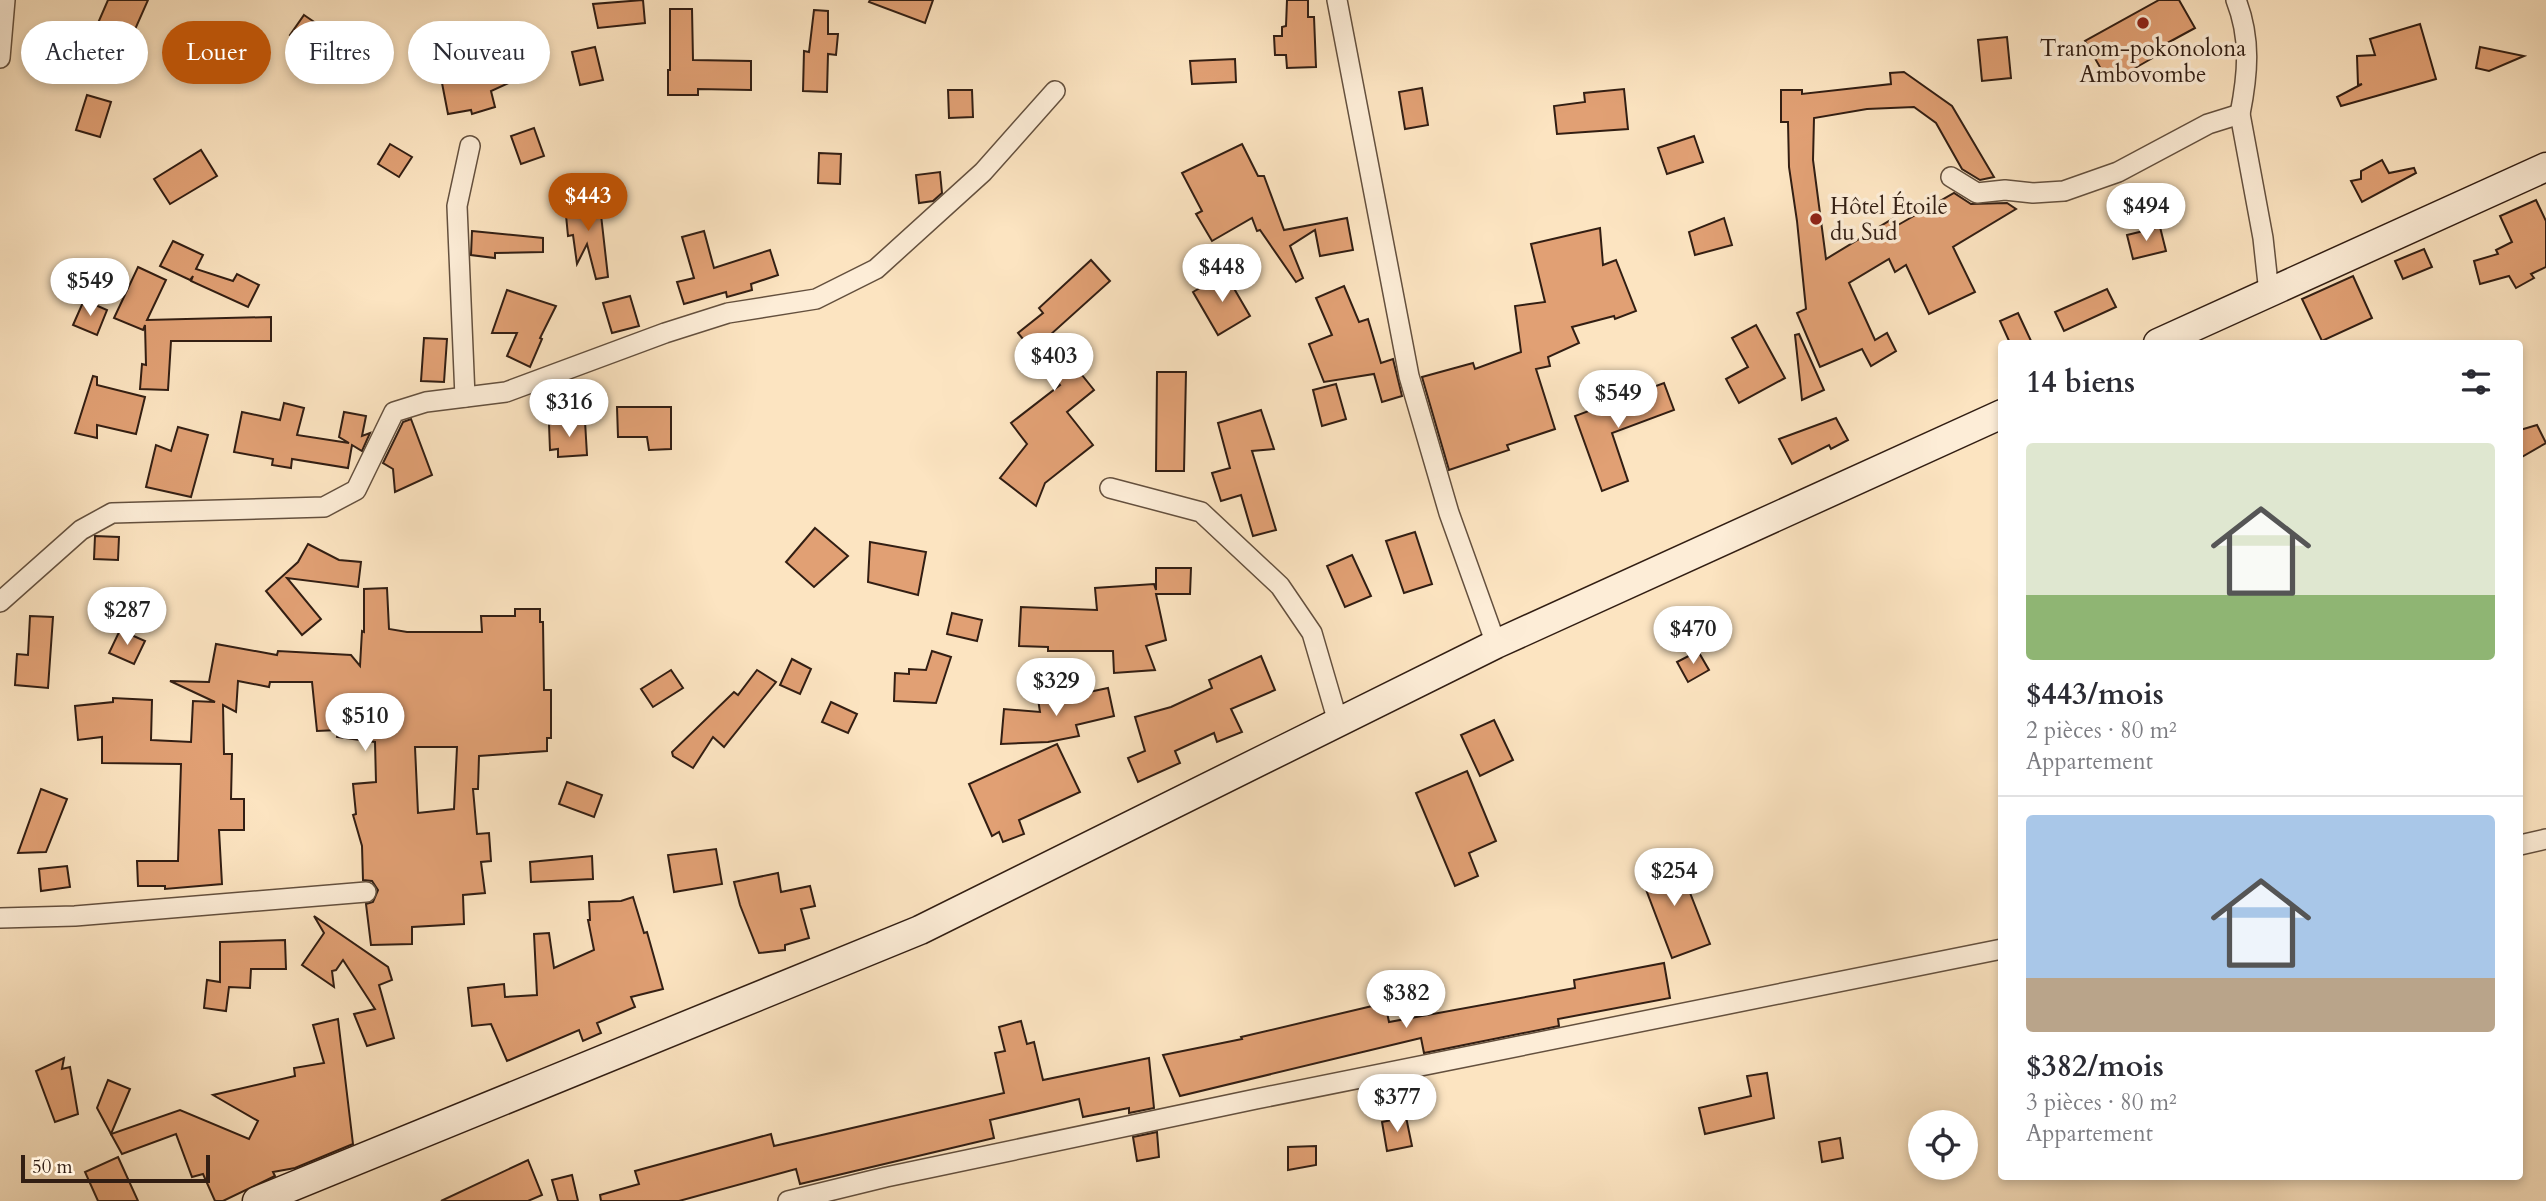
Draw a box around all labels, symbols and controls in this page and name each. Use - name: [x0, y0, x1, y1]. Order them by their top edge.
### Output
- marker: Tranom-pokonolona Ambovombe: [2135, 15, 2151, 31]
- chip: Acheter: [21, 21, 148, 84]
- chip: Louer: [162, 21, 271, 84]
- chip: Filtres: [285, 21, 394, 84]
- chip: Nouveau: [408, 21, 550, 84]
- place label: Tranom-pokonolona Ambovombe: [2040, 33, 2246, 90]
- pin: $443: [547, 174, 629, 233]
- text: $443: [564, 180, 612, 211]
- pin: $494: [2105, 184, 2187, 243]
- text: $494: [2122, 190, 2170, 221]
- place label: Hôtel Étoile du Sud: [1830, 191, 1948, 248]
- marker: Hôtel Étoile du Sud: [1808, 211, 1824, 227]
- pin: $448: [1181, 244, 1263, 304]
- text: $448: [1198, 251, 1246, 282]
- pin: $549: [49, 258, 131, 318]
- text: $549: [66, 265, 114, 296]
- pin: $403: [1013, 334, 1095, 393]
- text: $403: [1030, 340, 1078, 371]
- text: 14 biens: [2026, 362, 2135, 403]
- icon: filters: [2457, 363, 2495, 401]
- pin: $549: [1577, 370, 1659, 430]
- text: $549: [1594, 377, 1642, 408]
- pin: $316: [528, 380, 610, 439]
- text: $316: [545, 386, 593, 417]
- icon: home: [2198, 488, 2324, 614]
- pin: $287: [86, 588, 168, 647]
- text: $287: [103, 594, 151, 625]
- pin: $470: [1652, 606, 1734, 666]
- text: $470: [1669, 613, 1717, 644]
- pin: $329: [1015, 658, 1097, 718]
- text: $329: [1032, 665, 1080, 696]
- text: $443/mois: [2026, 674, 2164, 715]
- pin: $510: [324, 694, 406, 753]
- text: $510: [341, 700, 389, 731]
- text: 2 pièces · 80 m²: [2026, 715, 2177, 746]
- text: Appartement: [2026, 746, 2153, 777]
- pin: $254: [1633, 848, 1715, 908]
- text: $254: [1650, 855, 1698, 886]
- icon: home: [2198, 860, 2324, 986]
- pin: $382: [1365, 970, 1447, 1030]
- text: $382: [1382, 977, 1430, 1008]
- text: $382/mois: [2026, 1046, 2164, 1087]
- pin: $377: [1356, 1074, 1438, 1134]
- text: $377: [1373, 1081, 1421, 1112]
- text: 3 pièces · 80 m²: [2026, 1087, 2177, 1118]
- map controls: [1908, 1110, 1978, 1180]
- button: locate: [1908, 1110, 1978, 1180]
- text: Appartement: [2026, 1118, 2153, 1149]
- scale bar: [21, 1152, 210, 1184]
- text: 50 m: [32, 1154, 73, 1180]

